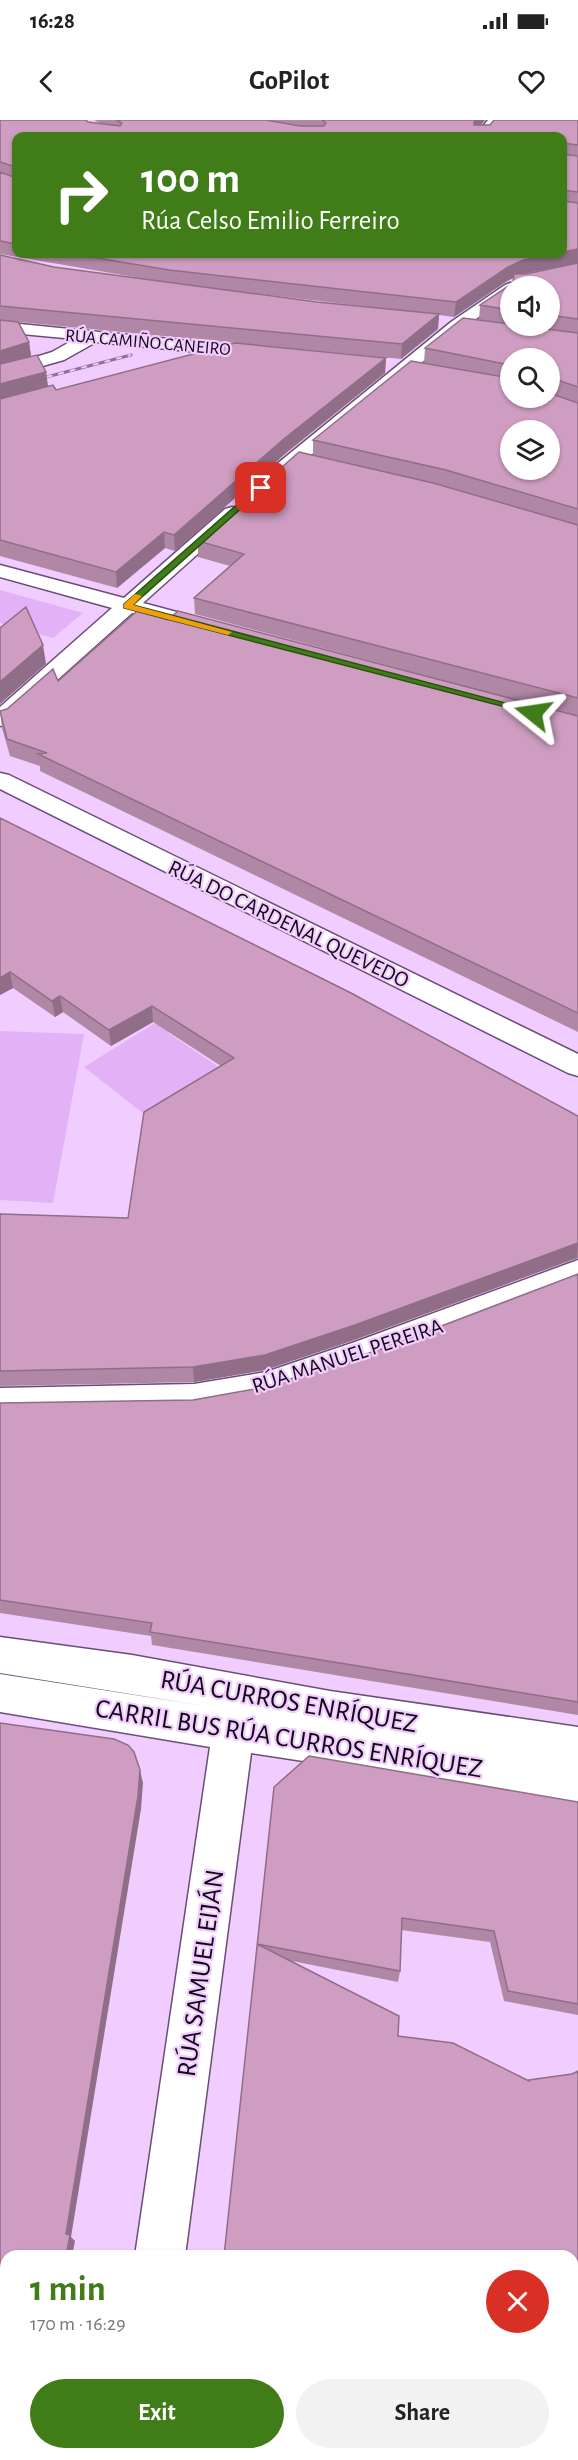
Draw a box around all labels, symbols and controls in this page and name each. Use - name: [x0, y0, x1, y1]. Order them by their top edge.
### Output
- text: 16:28: [30, 10, 75, 32]
- icon: back: [30, 65, 63, 98]
- icon: heart: [515, 65, 548, 98]
- text: GoPilot: [249, 67, 329, 94]
- icon: right: [42, 156, 120, 234]
- text: 100 m: [141, 158, 240, 200]
- text: Rúa Celso Emilio Ferreiro: [141, 207, 400, 234]
- map controls: [500, 276, 560, 480]
- button: sound: [500, 276, 560, 336]
- street label: RÚA CAMIÑO CANEIRO: [64, 324, 232, 359]
- button: search: [500, 348, 560, 408]
- button: layers: [500, 420, 560, 480]
- pin: [235, 462, 286, 513]
- icon: arrive: [244, 471, 277, 504]
- position arrow: [501, 681, 565, 745]
- street label: RÚA DO CARDENAL QUEVEDO: [165, 855, 413, 992]
- street label: RÚA MANUEL PEREIRA: [249, 1314, 446, 1397]
- street label: RÚA CURROS ENRÍQUEZ: [158, 1663, 420, 1738]
- street label: CARRIL BUS RÚA CURROS ENRÍQUEZ: [93, 1692, 485, 1783]
- street label: RÚA SAMUEL EIJÁN: [170, 1867, 228, 2078]
- button: close: [486, 2270, 549, 2333]
- text: 1 min: [30, 2271, 106, 2307]
- text: 170 m · 16:29: [30, 2314, 126, 2334]
- button: Exit: [30, 2379, 284, 2448]
- button: Share: [296, 2379, 549, 2448]

